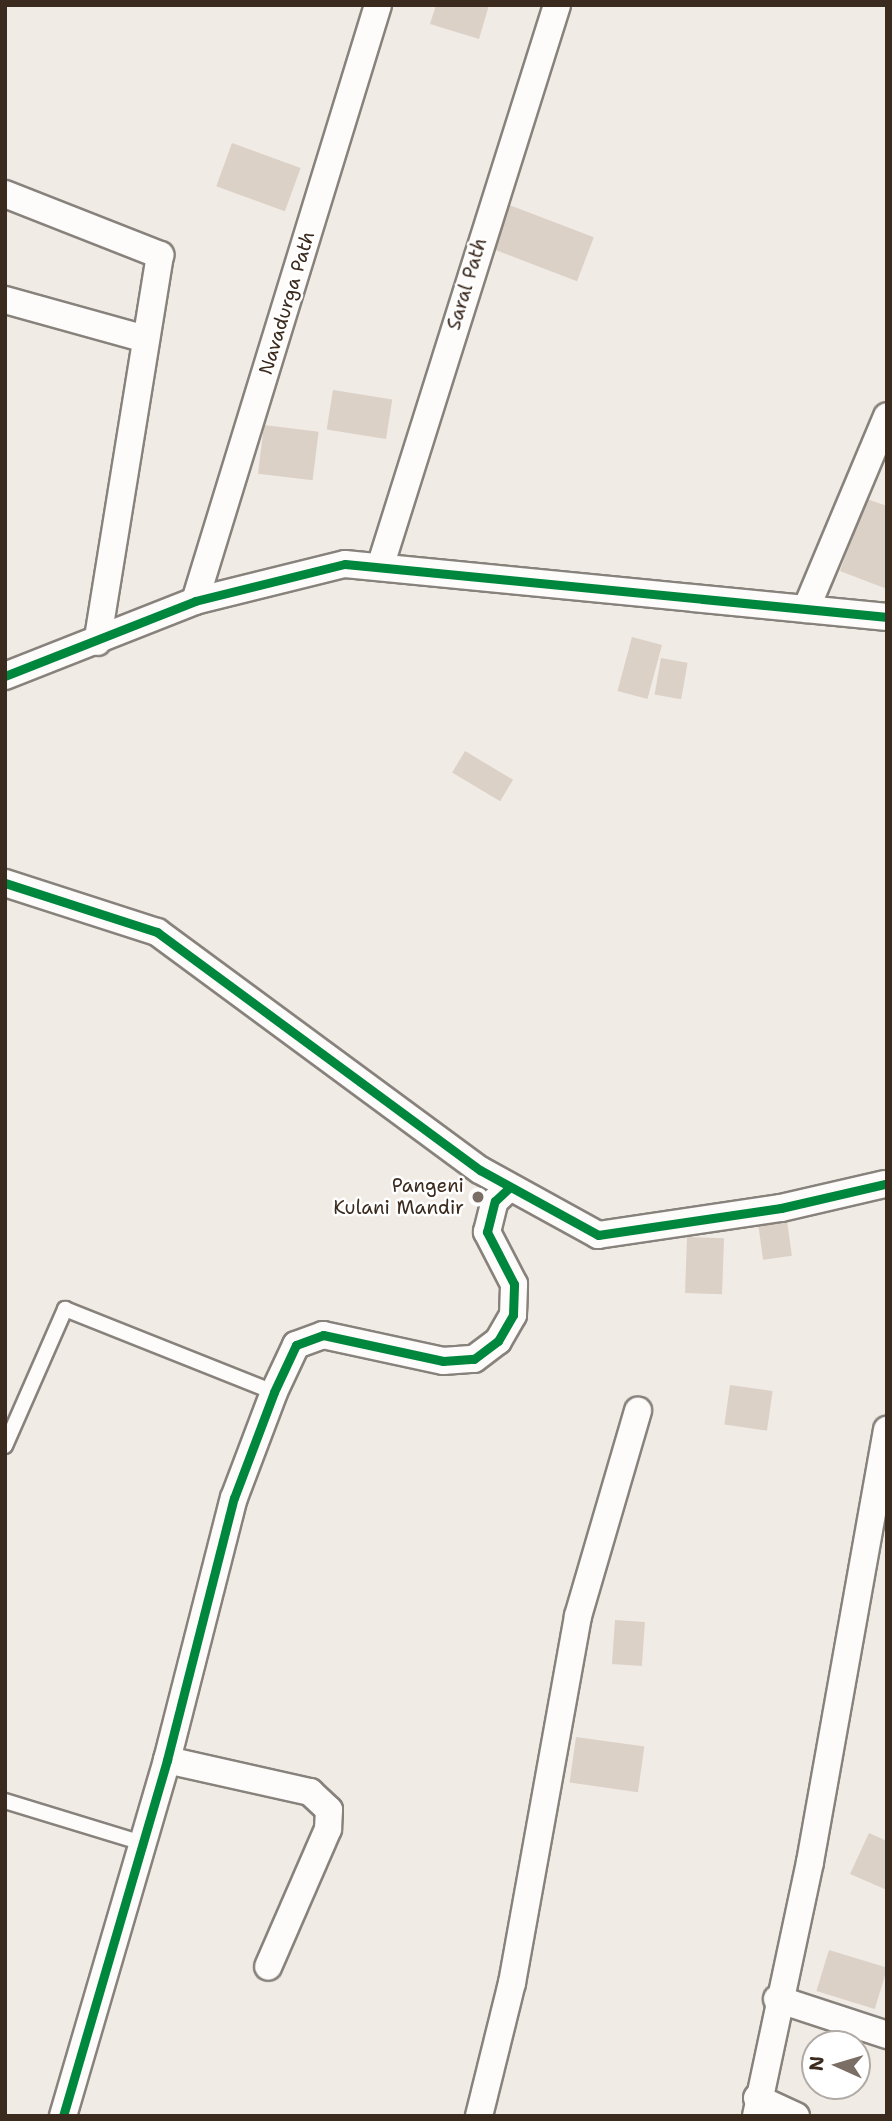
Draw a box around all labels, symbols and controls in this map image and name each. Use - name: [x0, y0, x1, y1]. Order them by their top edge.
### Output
- street label: Navadurga Path: [254, 228, 320, 378]
- street label: Saral Path: [442, 235, 492, 333]
- place label: Pangeni Kulani Mandir: [333, 1175, 464, 1219]
- marker: Pangeni Kulani Mandir: [470, 1189, 486, 1205]
- north arrow: [801, 2030, 871, 2100]
- text: N: [804, 2055, 830, 2072]

